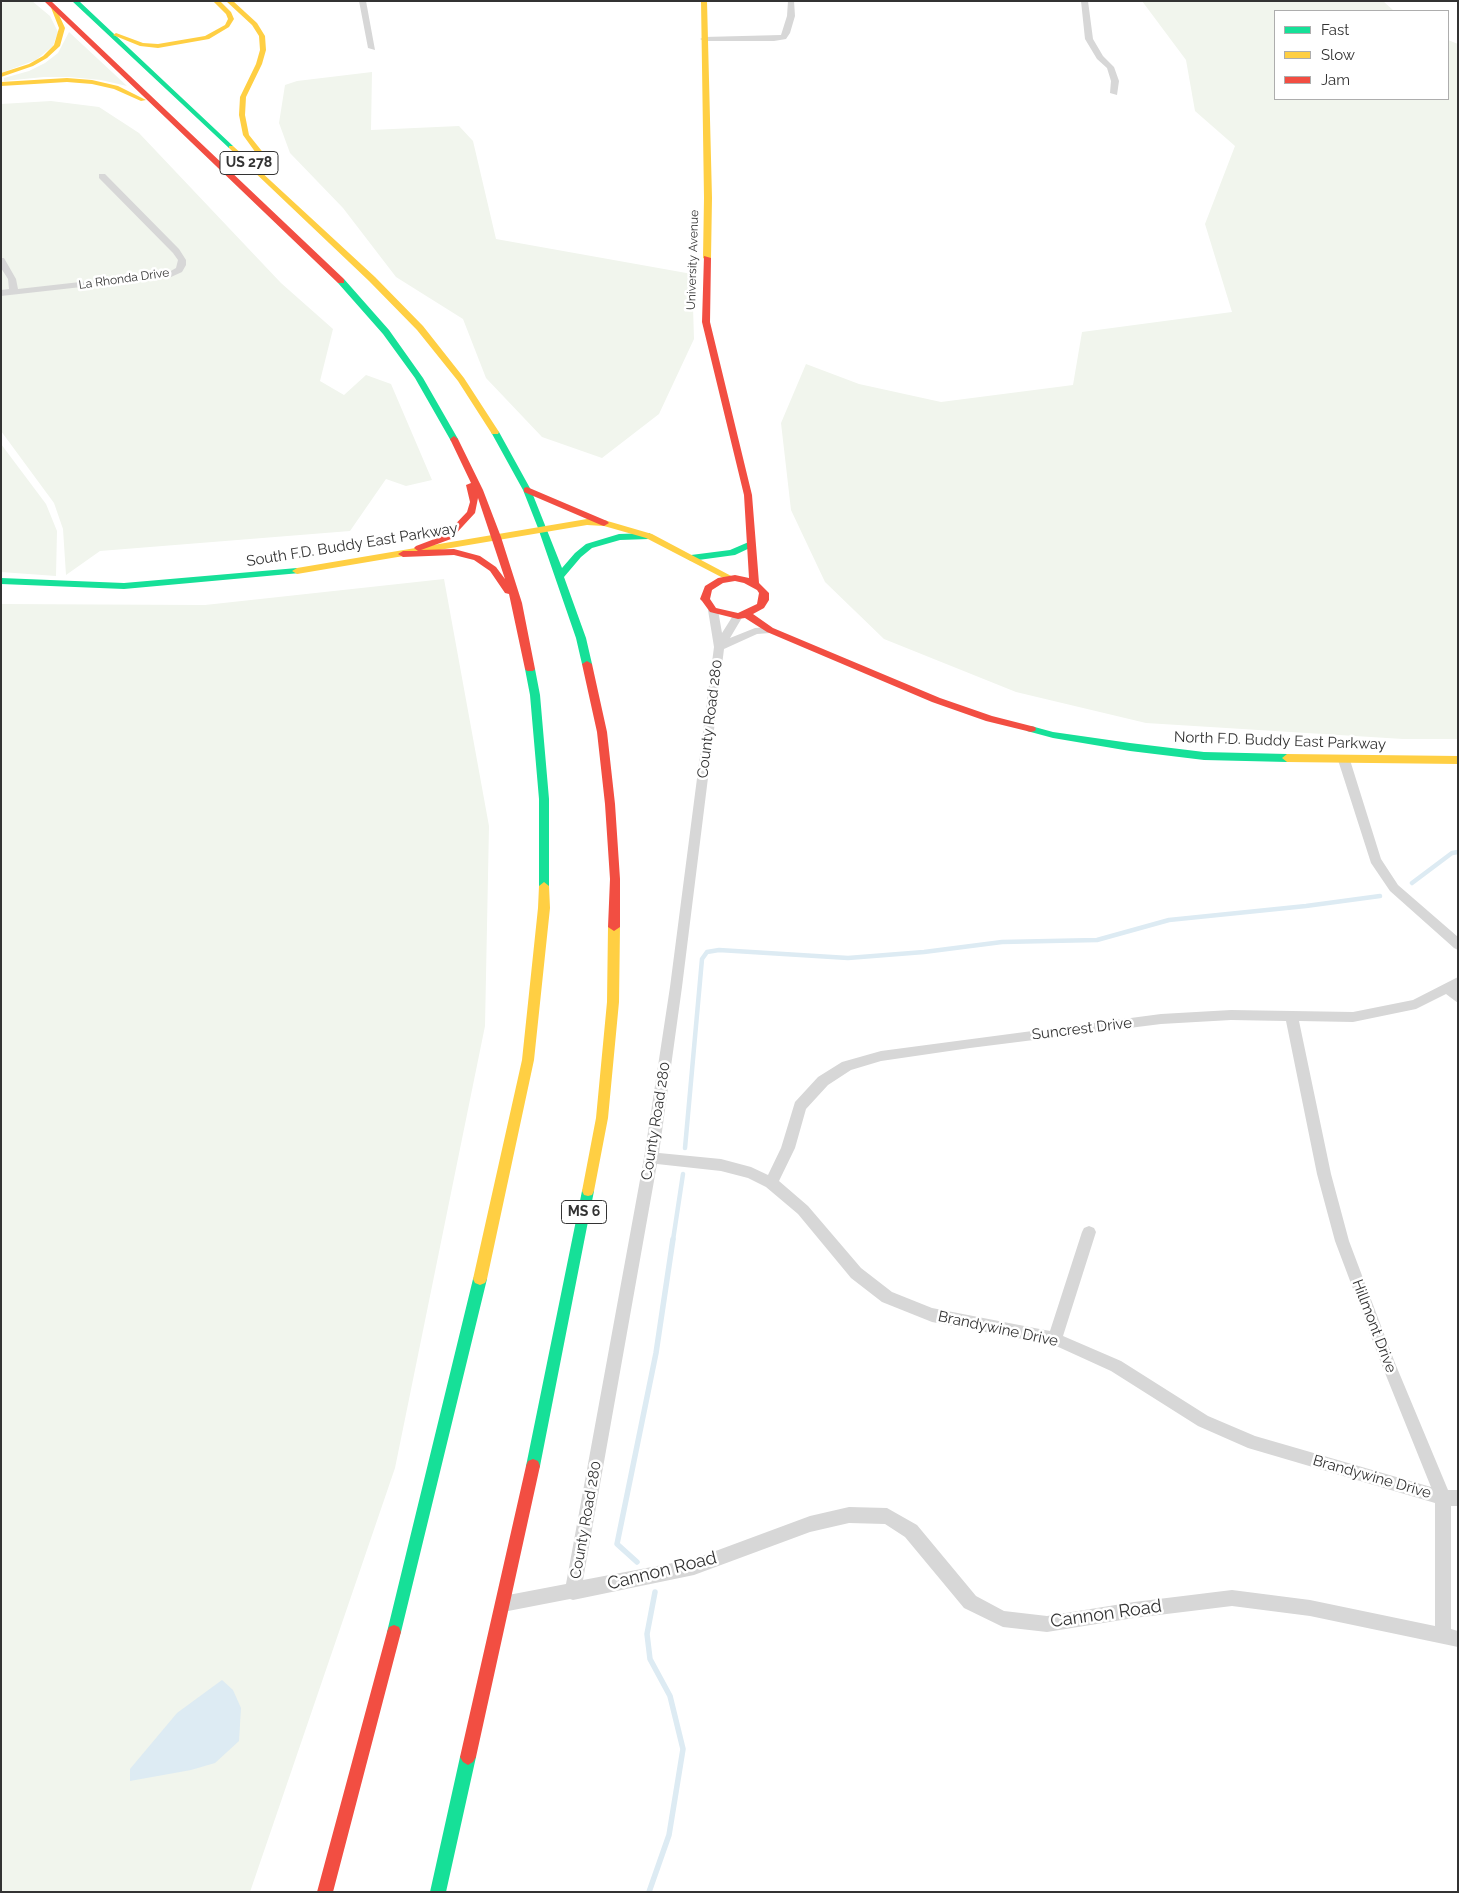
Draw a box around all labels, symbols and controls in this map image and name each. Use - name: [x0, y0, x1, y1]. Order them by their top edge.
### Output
- legend: [1274, 10, 1449, 100]
- text: Fast: [1321, 21, 1349, 39]
- text: Slow: [1321, 46, 1355, 64]
- text: Jam: [1321, 71, 1350, 89]
- road number: US 278: [220, 152, 278, 174]
- street label: University Avenue: [684, 210, 702, 310]
- street label: La Rhonda Drive: [78, 266, 170, 292]
- street label: South F.D. Buddy East Parkway: [245, 519, 459, 571]
- street label: County Road 280: [694, 659, 726, 779]
- street label: North F.D. Buddy East Parkway: [1174, 728, 1386, 754]
- street label: Suncrest Drive: [1031, 1014, 1133, 1044]
- street label: County Road 280: [638, 1061, 674, 1181]
- road number: MS 6: [562, 1200, 606, 1224]
- street label: Hillmont Drive: [1348, 1277, 1400, 1375]
- street label: Brandywine Drive: [936, 1307, 1060, 1351]
- street label: Brandywine Drive: [1311, 1452, 1433, 1502]
- street label: County Road 280: [567, 1460, 605, 1580]
- street label: Cannon Road: [605, 1547, 719, 1595]
- street label: Cannon Road: [1049, 1596, 1163, 1632]

